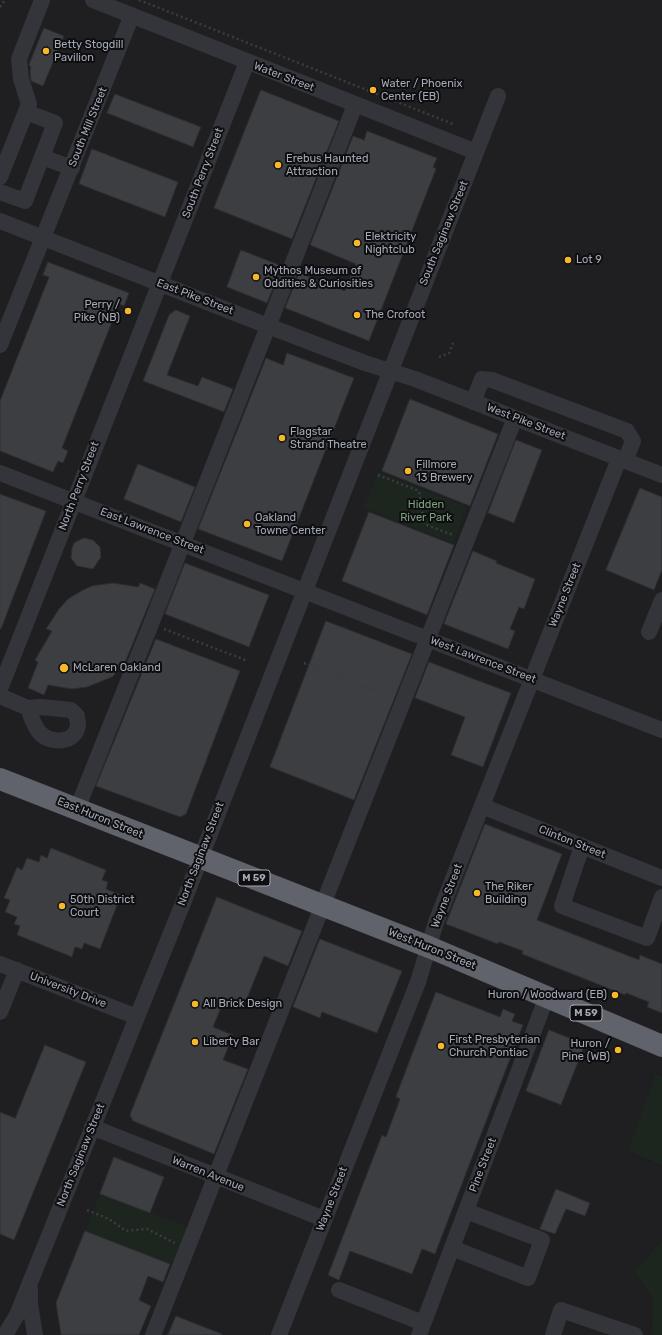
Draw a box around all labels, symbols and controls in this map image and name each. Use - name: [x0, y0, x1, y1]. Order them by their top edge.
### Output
- place label: Betty Stogdill Pavilion: [54, 38, 123, 64]
- marker: Betty Stogdill Pavilion: [41, 46, 51, 56]
- street label: Water Street: [252, 59, 316, 95]
- place label: Water / Phoenix Center (EB): [381, 77, 462, 103]
- street label: South Mill Street: [66, 85, 110, 169]
- marker: Water / Phoenix Center (EB): [368, 85, 378, 95]
- street label: South Perry Street: [180, 126, 226, 220]
- place label: Erebus Haunted Attraction: [286, 152, 369, 178]
- marker: Erebus Haunted Attraction: [273, 160, 283, 170]
- street label: South Saginaw Street: [417, 179, 471, 287]
- place label: Elektricity Nightclub: [365, 230, 416, 256]
- marker: Elektricity Nightclub: [352, 238, 362, 248]
- place label: Lot 9: [576, 253, 602, 267]
- marker: Lot 9: [563, 255, 573, 265]
- place label: Mythos Museum of Oddities & Curiosities: [264, 264, 373, 290]
- marker: Mythos Museum of Oddities & Curiosities: [251, 272, 261, 282]
- street label: East Pike Street: [155, 276, 235, 318]
- place label: Perry / Pike (NB): [74, 298, 120, 324]
- marker: Perry / Pike (NB): [123, 306, 133, 316]
- place label: The Crofoot: [365, 308, 425, 322]
- marker: The Crofoot: [352, 310, 362, 320]
- street label: West Pike Street: [485, 401, 567, 443]
- place label: Flagstar Strand Theatre: [290, 425, 367, 451]
- marker: Flagstar Strand Theatre: [277, 433, 287, 443]
- street label: North Perry Street: [56, 440, 102, 532]
- place label: Fillmore 13 Brewery: [416, 458, 473, 484]
- marker: Fillmore 13 Brewery: [403, 466, 413, 476]
- park label: Hidden River Park: [400, 498, 452, 524]
- street label: East Lawrence Street: [98, 505, 206, 557]
- place label: Oakland Towne Center: [255, 511, 326, 537]
- marker: Oakland Towne Center: [242, 519, 252, 529]
- street label: Wayne Street: [546, 561, 584, 629]
- street label: West Lawrence Street: [428, 634, 538, 686]
- place label: McLaren Oakland: [73, 661, 161, 675]
- marker: McLaren Oakland: [58, 662, 70, 674]
- street label: East Huron Street: [55, 795, 145, 841]
- street label: North Saginaw Street: [175, 800, 227, 908]
- street label: Clinton Street: [537, 823, 607, 861]
- street label: Wayne Street: [429, 862, 465, 930]
- road number: M 59: [238, 870, 270, 886]
- place label: The Riker Building: [485, 880, 532, 906]
- marker: The Riker Building: [472, 888, 482, 898]
- place label: 50th District Court: [70, 893, 135, 919]
- marker: 50th District Court: [57, 901, 67, 911]
- street label: West Huron Street: [386, 925, 478, 973]
- street label: University Drive: [28, 969, 108, 1011]
- place label: Huron / Woodward (EB): [488, 988, 607, 1002]
- marker: Huron / Woodward (EB): [610, 990, 620, 1000]
- place label: All Brick Design: [203, 997, 282, 1011]
- marker: All Brick Design: [190, 999, 200, 1009]
- road number: M 59: [570, 1005, 602, 1021]
- place label: First Presbyterian Church Pontiac: [449, 1033, 540, 1059]
- place label: Liberty Bar: [203, 1035, 259, 1049]
- marker: Liberty Bar: [190, 1037, 200, 1047]
- place label: Huron / Pine (WB): [561, 1037, 610, 1063]
- marker: First Presbyterian Church Pontiac: [436, 1041, 446, 1051]
- marker: Huron / Pine (WB): [613, 1045, 623, 1055]
- street label: North Saginaw Street: [54, 1102, 108, 1208]
- street label: Pine Street: [467, 1136, 499, 1194]
- street label: Warren Avenue: [170, 1153, 246, 1195]
- street label: Wayne Street: [314, 1165, 350, 1233]

